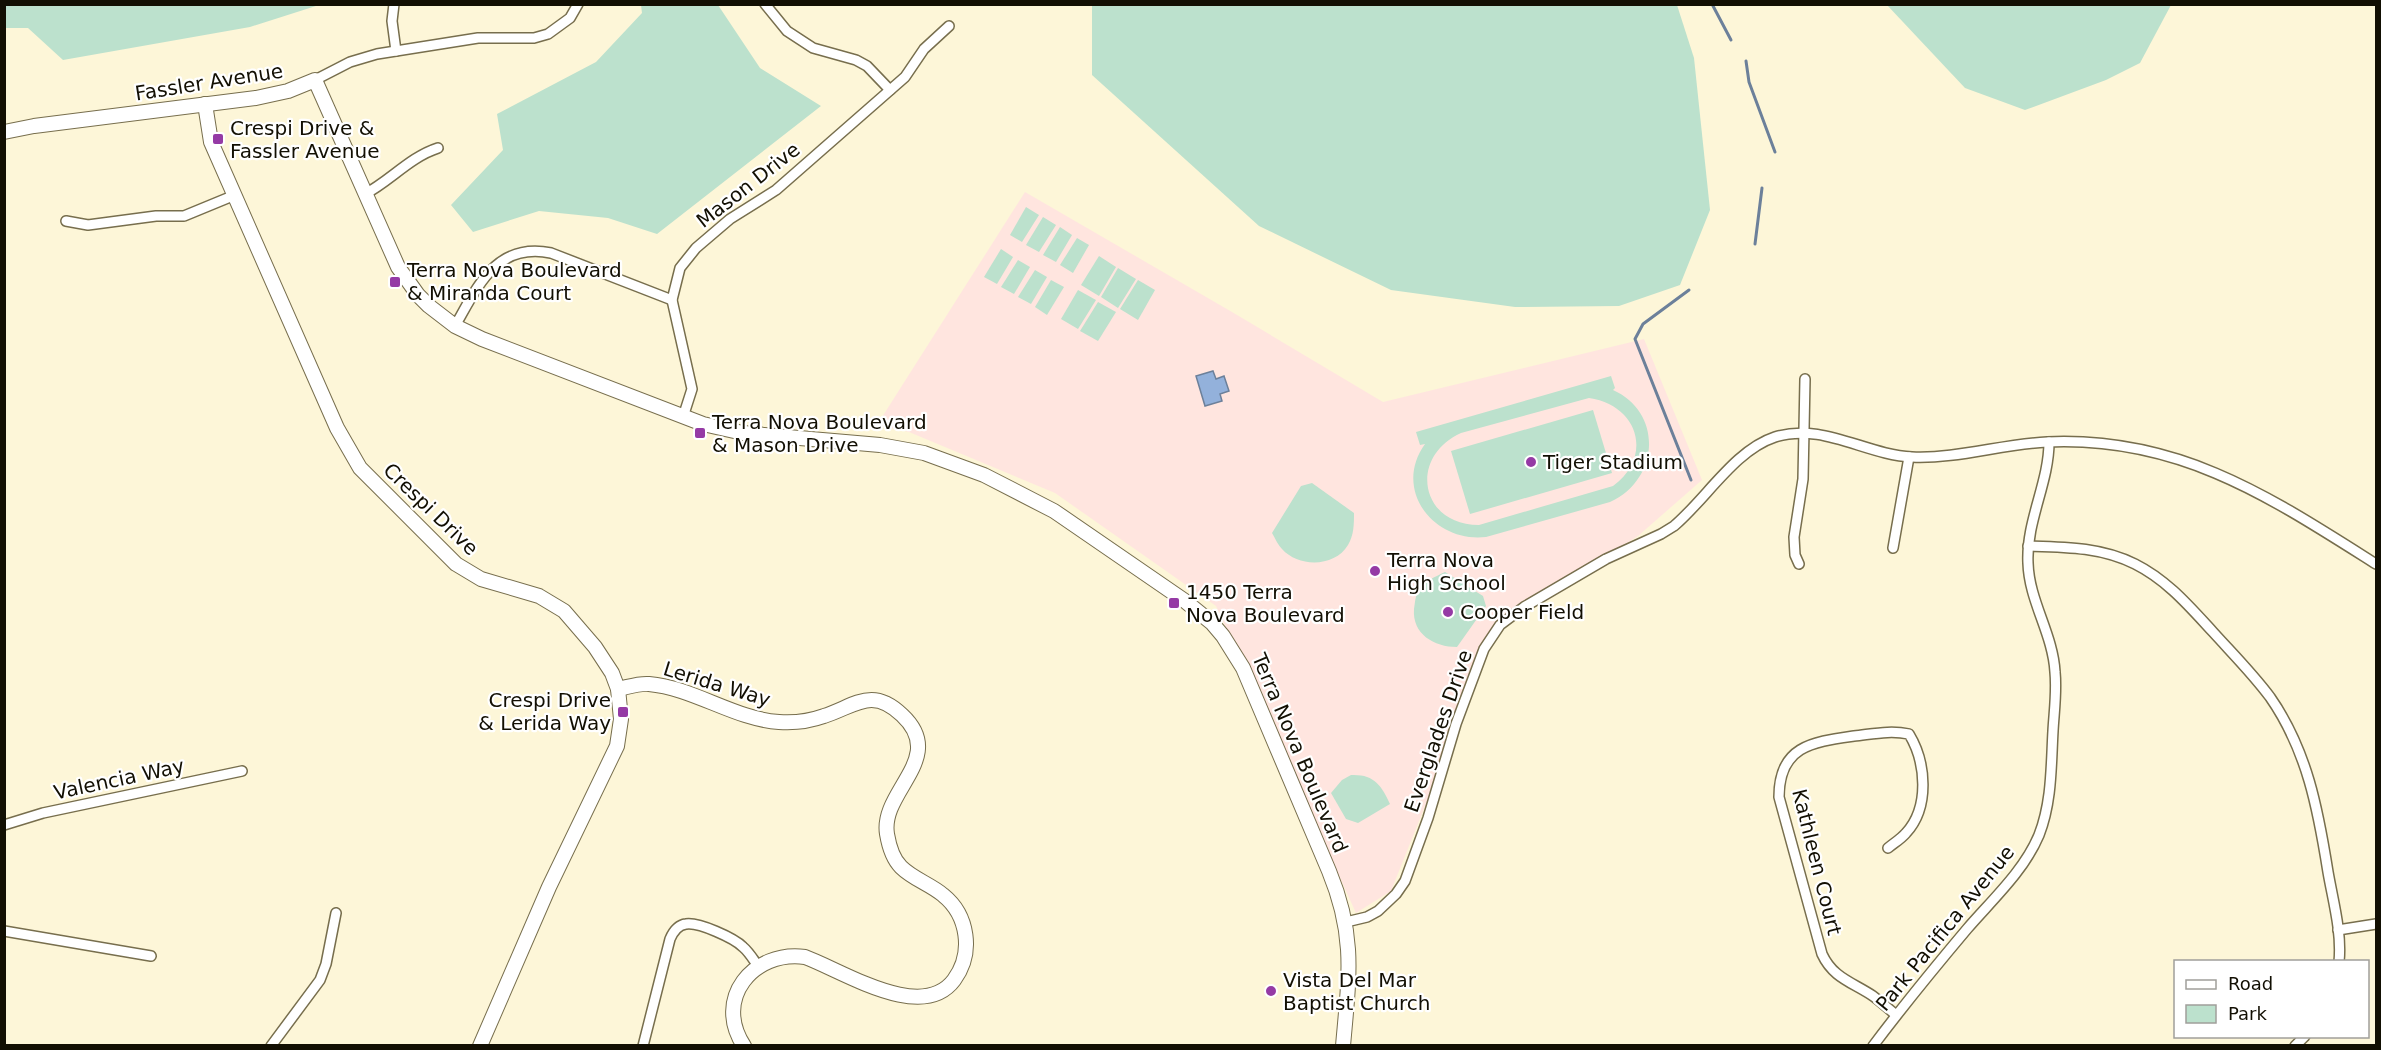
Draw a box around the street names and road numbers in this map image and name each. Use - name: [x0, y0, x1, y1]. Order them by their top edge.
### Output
- street label: Fassler Avenue: [133, 58, 285, 106]
- street label: Mason Drive: [692, 137, 804, 233]
- street label: Crespi Drive: [379, 458, 483, 560]
- street label: Everglades Drive: [1399, 647, 1477, 815]
- street label: Terra Nova Boulevard: [1247, 649, 1353, 856]
- street label: Lerida Way: [661, 656, 774, 712]
- street label: Valencia Way: [52, 753, 187, 805]
- street label: Kathleen Court: [1787, 786, 1847, 938]
- street label: Park Pacifica Avenue: [1871, 840, 2019, 1016]

